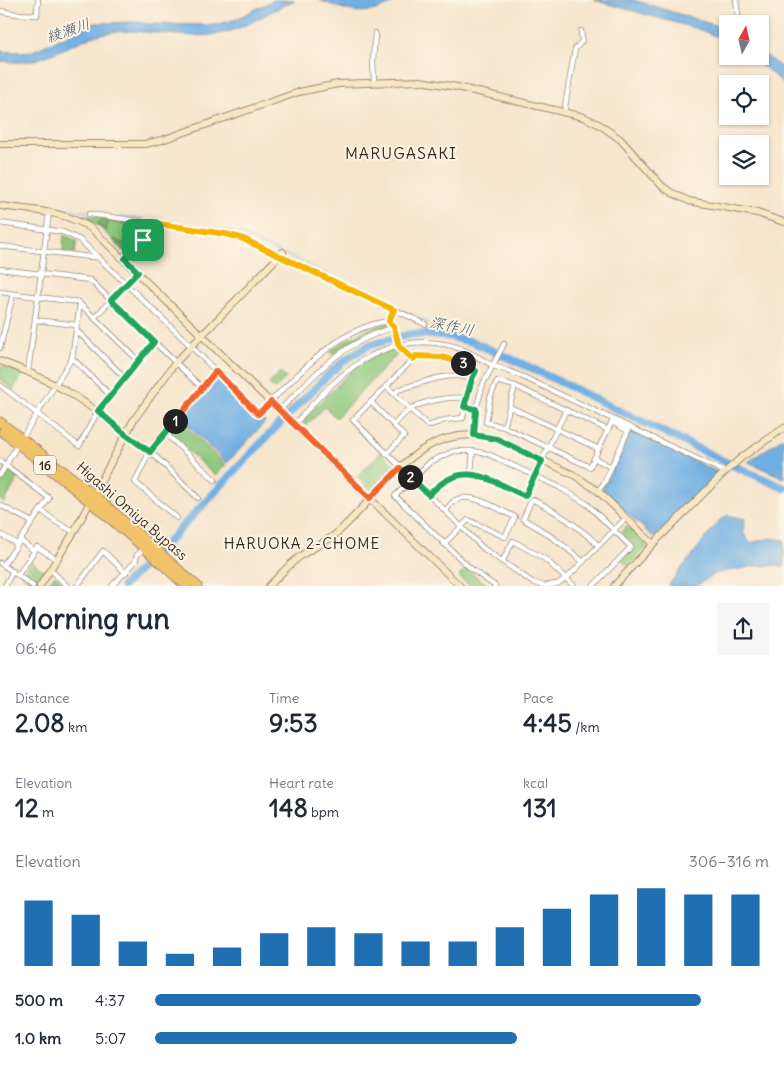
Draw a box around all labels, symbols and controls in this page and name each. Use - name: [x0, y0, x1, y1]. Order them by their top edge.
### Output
- water label: 綾瀬川: [44, 14, 92, 46]
- north arrow: [719, 15, 769, 65]
- map controls: [719, 15, 769, 185]
- button: locate: [719, 75, 769, 125]
- button: layers: [719, 135, 769, 185]
- district label: MARUGASAKI: [345, 143, 457, 163]
- pin: [122, 219, 164, 261]
- icon: arrive: [129, 226, 157, 254]
- water label: 深作川: [428, 312, 476, 340]
- pin: 3: [450, 350, 476, 376]
- text: 3: [460, 354, 467, 372]
- pin: 1: [162, 408, 188, 434]
- text: 1: [173, 412, 178, 430]
- road number: 16: [34, 456, 56, 474]
- street label: Higashi Omiya Bypass: [73, 458, 191, 564]
- pin: 2: [398, 464, 422, 490]
- text: 2: [407, 468, 414, 486]
- district label: HARUOKA 2-CHOME: [224, 534, 380, 553]
- text: Morning run: [15, 601, 170, 637]
- button: share: [717, 603, 769, 655]
- text: 06:46: [15, 638, 57, 658]
- text: Distance: [15, 689, 70, 707]
- text: Time: [269, 689, 299, 707]
- text: Pace: [523, 689, 553, 707]
- text: 2.08: [15, 707, 65, 739]
- text: 9:53: [269, 707, 318, 739]
- text: 4:45: [523, 707, 572, 739]
- text: km: [65, 718, 87, 736]
- text: /km: [572, 718, 600, 736]
- text: Elevation: [15, 774, 72, 792]
- text: Heart rate: [269, 774, 334, 792]
- text: kcal: [523, 774, 548, 792]
- text: 12: [15, 792, 39, 824]
- text: 148: [269, 792, 308, 824]
- text: 131: [523, 792, 557, 824]
- text: m: [39, 803, 54, 821]
- text: bpm: [308, 803, 339, 821]
- text: Elevation: [15, 851, 81, 871]
- text: 306–316 m: [689, 851, 769, 871]
- text: 500 m: [15, 990, 63, 1010]
- text: 4:37: [95, 990, 125, 1010]
- text: 1.0 km: [15, 1028, 61, 1048]
- text: 5:07: [95, 1028, 126, 1048]

